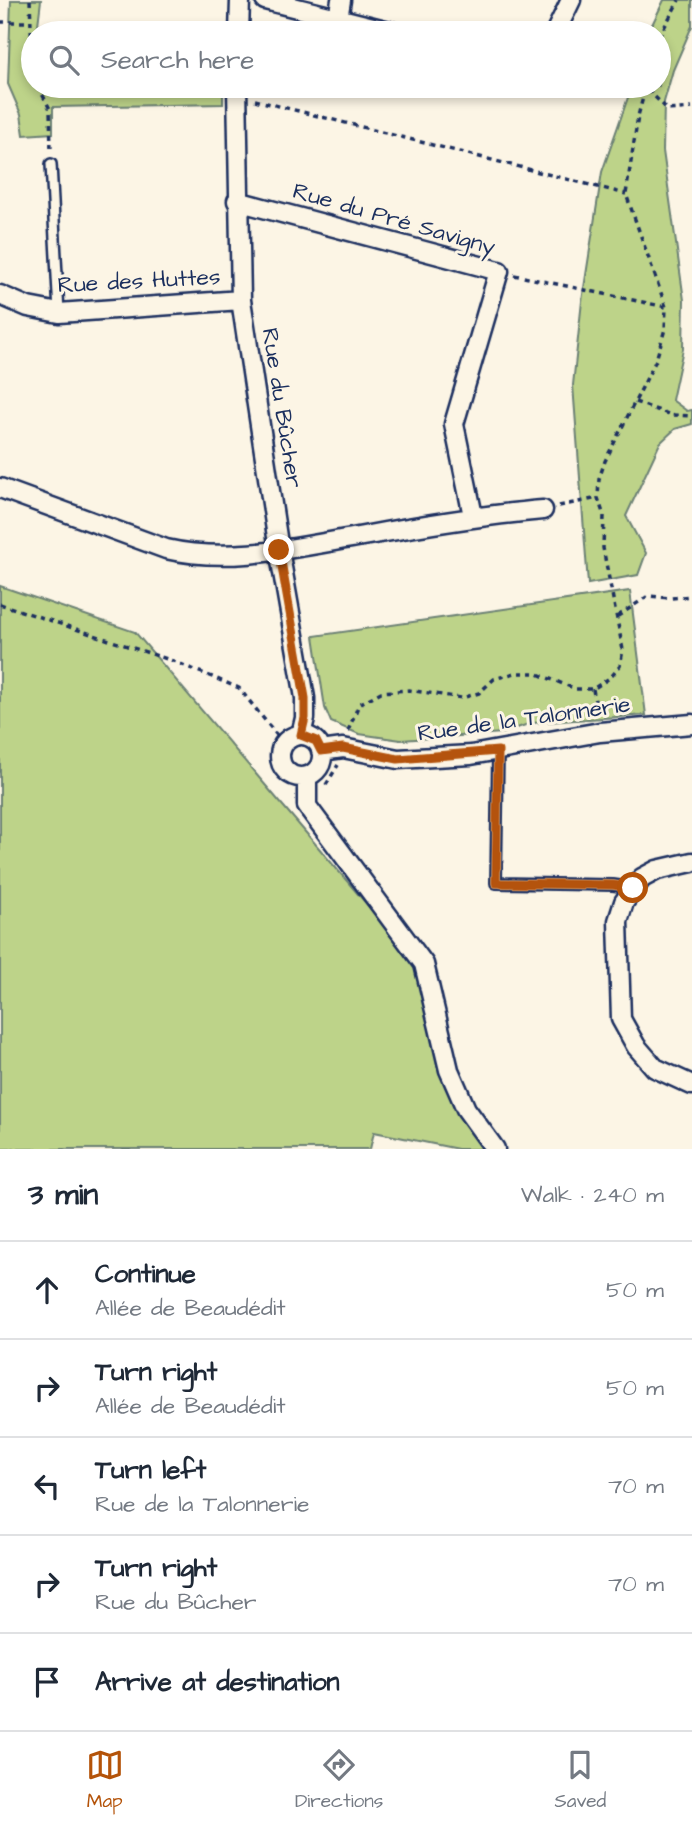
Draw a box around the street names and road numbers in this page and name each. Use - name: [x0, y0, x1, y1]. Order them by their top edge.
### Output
- street label: Rue du Pré Savigny: [289, 175, 499, 264]
- street label: Rue des Huttes: [57, 261, 221, 301]
- street label: Rue du Bûcher: [254, 326, 310, 491]
- street label: Rue de la Talonnerie: [416, 688, 632, 750]

